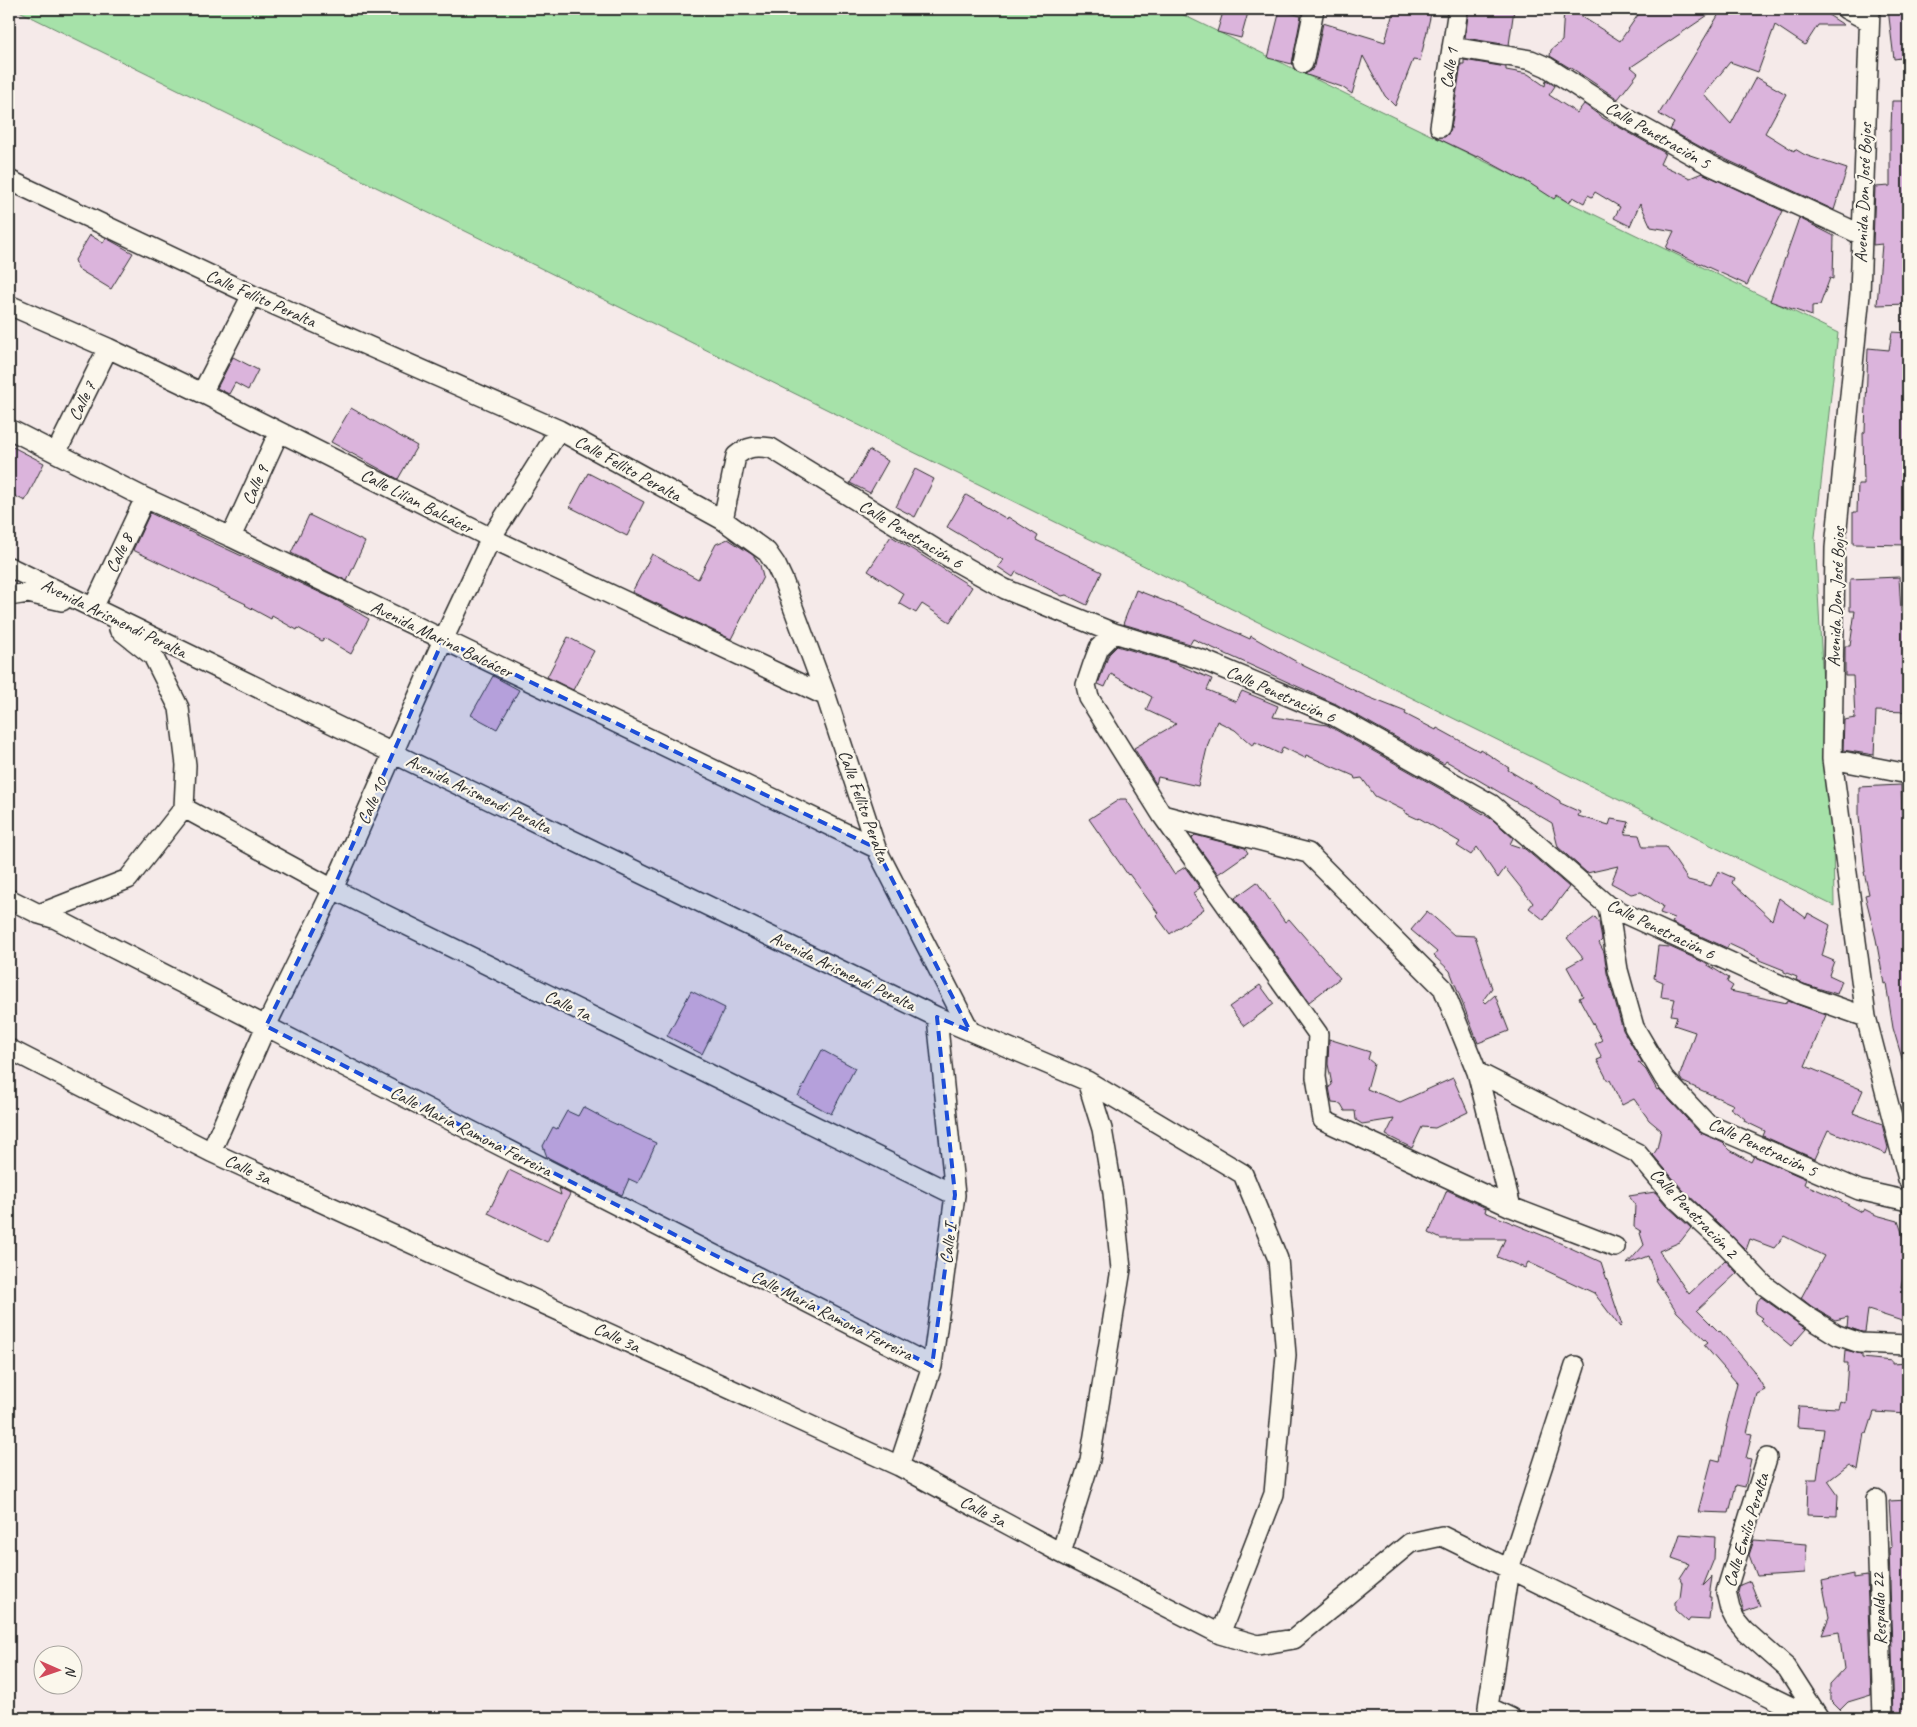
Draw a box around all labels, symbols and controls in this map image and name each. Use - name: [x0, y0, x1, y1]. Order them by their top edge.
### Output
- street label: Calle 1: [1435, 45, 1463, 90]
- street label: Calle Penetración 5: [1602, 96, 1715, 174]
- street label: Avenida Don José Bojos: [1850, 121, 1877, 264]
- street label: Calle Fellito Peralta: [203, 264, 321, 333]
- street label: Calle 7: [63, 377, 101, 424]
- street label: Calle Fellito Peralta: [571, 430, 686, 507]
- street label: Calle 9: [237, 460, 274, 508]
- street label: Calle Lilian Balcácer: [357, 463, 478, 539]
- street label: Calle Penetración 6: [855, 494, 968, 574]
- street label: Avenida Don José Bojos: [1823, 525, 1850, 668]
- street label: Calle 8: [100, 528, 138, 576]
- street label: Avenida Arismendi Peralta: [38, 573, 192, 663]
- street label: Avenida Marina Balcácer: [368, 595, 518, 683]
- street label: Calle Penetración 6: [1223, 660, 1340, 728]
- street label: Calle Fellito Peralta: [834, 747, 895, 867]
- street label: Avenida Arismendi Peralta: [403, 749, 557, 839]
- street label: Calle 10: [352, 772, 393, 828]
- street label: Calle Penetración 6: [1603, 893, 1719, 965]
- street label: Avenida Arismendi Peralta: [767, 926, 921, 1016]
- street label: Calle 1a: [541, 984, 596, 1026]
- street label: Calle María Ramona Ferreira: [387, 1081, 557, 1182]
- street label: Calle Penetración 5: [1705, 1112, 1822, 1182]
- street label: Calle 3a: [221, 1149, 276, 1190]
- street label: Calle Penetración 2: [1645, 1163, 1744, 1264]
- street label: Calle I: [935, 1219, 962, 1265]
- street label: Calle María Ramona Ferreira: [748, 1265, 918, 1366]
- street label: Calle 3a: [590, 1317, 645, 1358]
- street label: Calle Emilio Peralta: [1718, 1469, 1774, 1589]
- street label: Calle 3a: [956, 1490, 1011, 1533]
- street label: Respaldo 22: [1867, 1570, 1891, 1646]
- north arrow: [32, 1644, 82, 1694]
- text: N: [62, 1666, 79, 1677]

